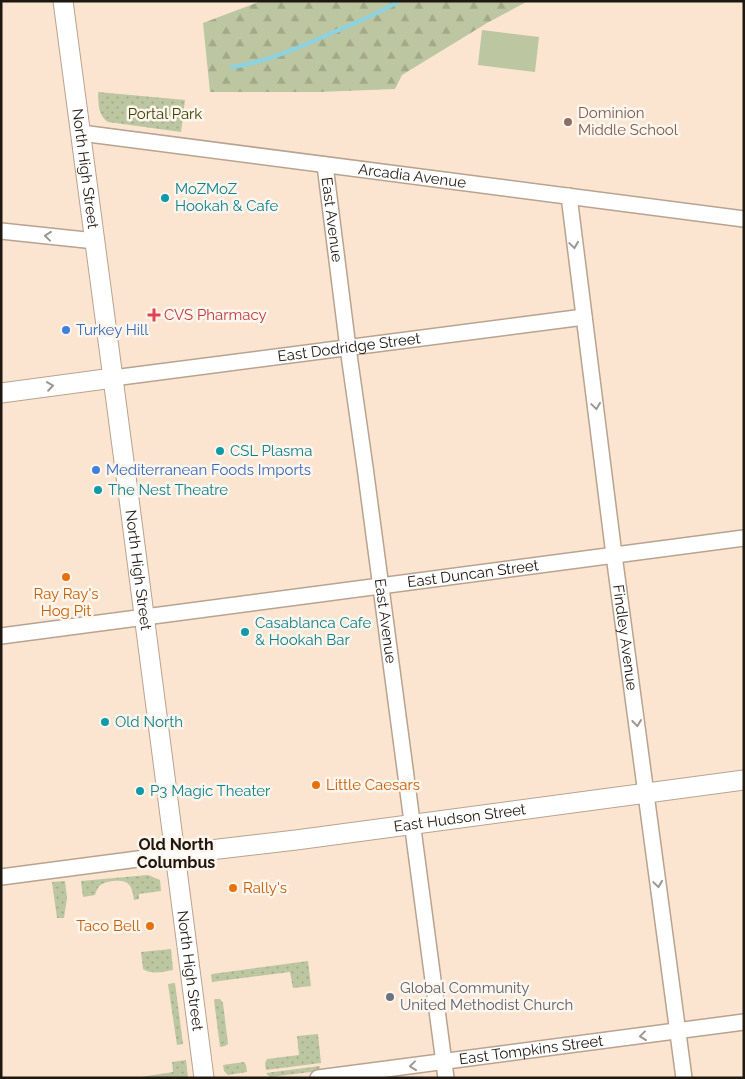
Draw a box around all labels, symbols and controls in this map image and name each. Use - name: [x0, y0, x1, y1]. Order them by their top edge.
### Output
- place label: Dominion Middle School: [578, 104, 679, 139]
- park label: Portal Park: [128, 105, 202, 123]
- street label: North High Street: [68, 107, 102, 230]
- marker: Dominion Middle School: [562, 116, 574, 128]
- street label: Arcadia Avenue: [357, 160, 467, 192]
- street label: East Avenue: [318, 176, 346, 263]
- place label: MoZMoZ Hookah & Cafe: [175, 180, 278, 215]
- marker: MoZMoZ Hookah & Cafe: [159, 192, 171, 204]
- one-way arrow: [44, 231, 52, 242]
- one-way arrow: [569, 240, 579, 249]
- place label: CVS Pharmacy: [164, 306, 267, 324]
- marker: CVS Pharmacy: [148, 309, 160, 321]
- place label: Turkey Hill: [76, 321, 149, 339]
- marker: Turkey Hill: [60, 324, 72, 336]
- street label: East Dodridge Street: [277, 329, 422, 366]
- one-way arrow: [46, 381, 54, 392]
- one-way arrow: [590, 402, 601, 410]
- place label: CSL Plasma: [230, 442, 312, 460]
- marker: CSL Plasma: [214, 445, 226, 457]
- place label: Mediterranean Foods Imports: [106, 461, 311, 479]
- marker: Mediterranean Foods Imports: [90, 464, 102, 476]
- place label: The Nest Theatre: [108, 481, 228, 499]
- marker: The Nest Theatre: [92, 484, 104, 496]
- street label: North High Street: [121, 509, 155, 631]
- street label: East Duncan Street: [406, 556, 540, 591]
- marker: Ray Ray's Hog Pit: [60, 571, 72, 583]
- street label: East Avenue: [371, 577, 400, 665]
- street label: Findley Avenue: [609, 583, 641, 692]
- place label: Ray Ray's Hog Pit: [34, 585, 98, 620]
- place label: Casablanca Cafe & Hookah Bar: [255, 614, 371, 649]
- marker: Casablanca Cafe & Hookah Bar: [239, 626, 251, 638]
- place label: Old North: [115, 713, 183, 731]
- marker: Old North: [99, 716, 111, 728]
- one-way arrow: [631, 719, 642, 727]
- place label: Little Caesars: [326, 776, 420, 794]
- marker: Little Caesars: [310, 779, 322, 791]
- place label: P3 Magic Theater: [150, 782, 271, 800]
- marker: P3 Magic Theater: [134, 785, 146, 797]
- street label: East Hudson Street: [393, 800, 527, 836]
- district label: Old North Columbus: [137, 835, 215, 872]
- place label: Rally's: [243, 879, 287, 897]
- one-way arrow: [653, 880, 663, 888]
- marker: Rally's: [227, 882, 239, 894]
- street label: North High Street: [173, 909, 207, 1032]
- place label: Taco Bell: [76, 917, 141, 935]
- marker: Taco Bell: [144, 920, 156, 932]
- place label: Global Community United Methodist Church: [400, 979, 573, 1014]
- marker: Global Community United Methodist Church: [384, 991, 396, 1003]
- one-way arrow: [639, 1030, 647, 1041]
- street label: East Tompkins Street: [458, 1032, 604, 1068]
- one-way arrow: [409, 1060, 417, 1071]

